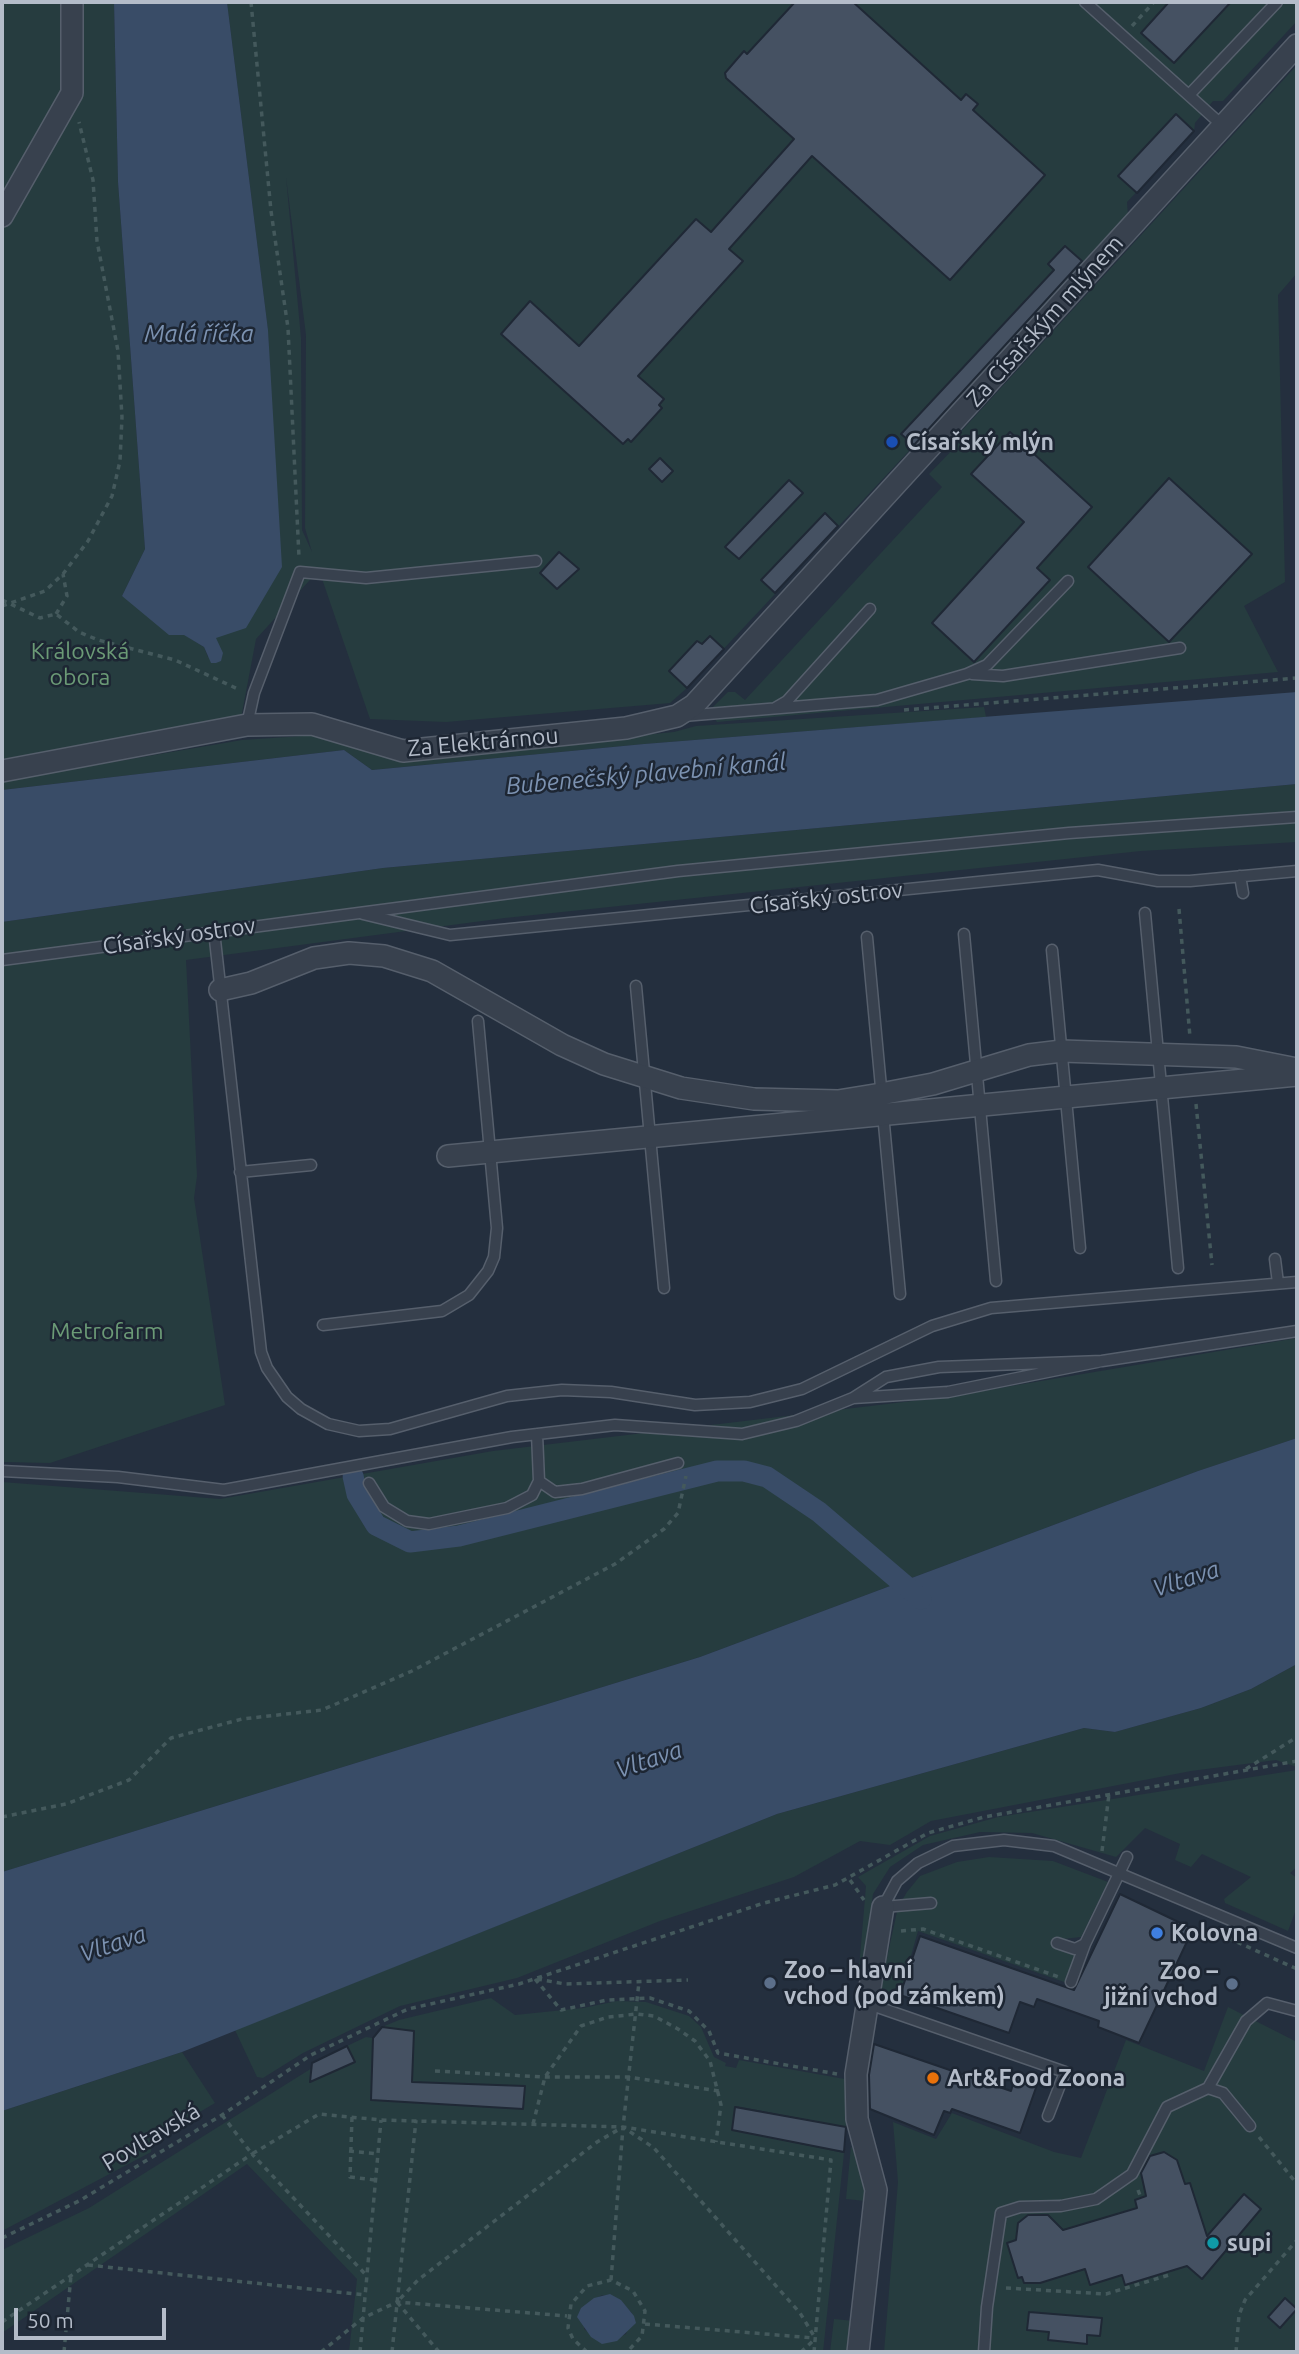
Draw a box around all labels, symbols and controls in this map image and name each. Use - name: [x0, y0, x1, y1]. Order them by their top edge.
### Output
- street label: Za Císařským mlýnem: [961, 230, 1129, 412]
- water label: Malá říčka: [144, 320, 254, 348]
- place label: Císařský mlýn: [906, 428, 1054, 456]
- marker: Císařský mlýn: [884, 434, 900, 450]
- park label: Královská obora: [31, 637, 129, 691]
- street label: Za Elektrárnou: [406, 722, 560, 762]
- water label: Bubenečský plavební kanál: [505, 747, 787, 801]
- street label: Císařský ostrov: [748, 876, 904, 920]
- street label: Císařský ostrov: [101, 912, 257, 960]
- park label: Metrofarm: [51, 1317, 163, 1345]
- water label: Vltava: [1149, 1555, 1223, 1603]
- water label: Vltava: [612, 1735, 686, 1785]
- water label: Vltava: [76, 1919, 150, 1969]
- place label: Kolovna: [1171, 1919, 1258, 1947]
- marker: Kolovna: [1149, 1925, 1165, 1941]
- place label: Zoo – hlavní vchod (pod zámkem): [784, 1956, 1005, 2010]
- place label: Zoo – jižní vchod: [1104, 1957, 1218, 2011]
- marker: Zoo – hlavní vchod (pod zámkem): [762, 1975, 778, 1991]
- marker: Zoo – jižní vchod: [1224, 1976, 1240, 1992]
- place label: Art&Food Zoona: [947, 2064, 1125, 2092]
- marker: Art&Food Zoona: [925, 2070, 941, 2086]
- street label: Povltavská: [97, 2097, 205, 2177]
- place label: supi: [1227, 2229, 1271, 2257]
- marker: supi: [1205, 2235, 1221, 2251]
- scale bar: [18, 2294, 170, 2338]
- text: 50 m: [27, 2308, 74, 2332]

